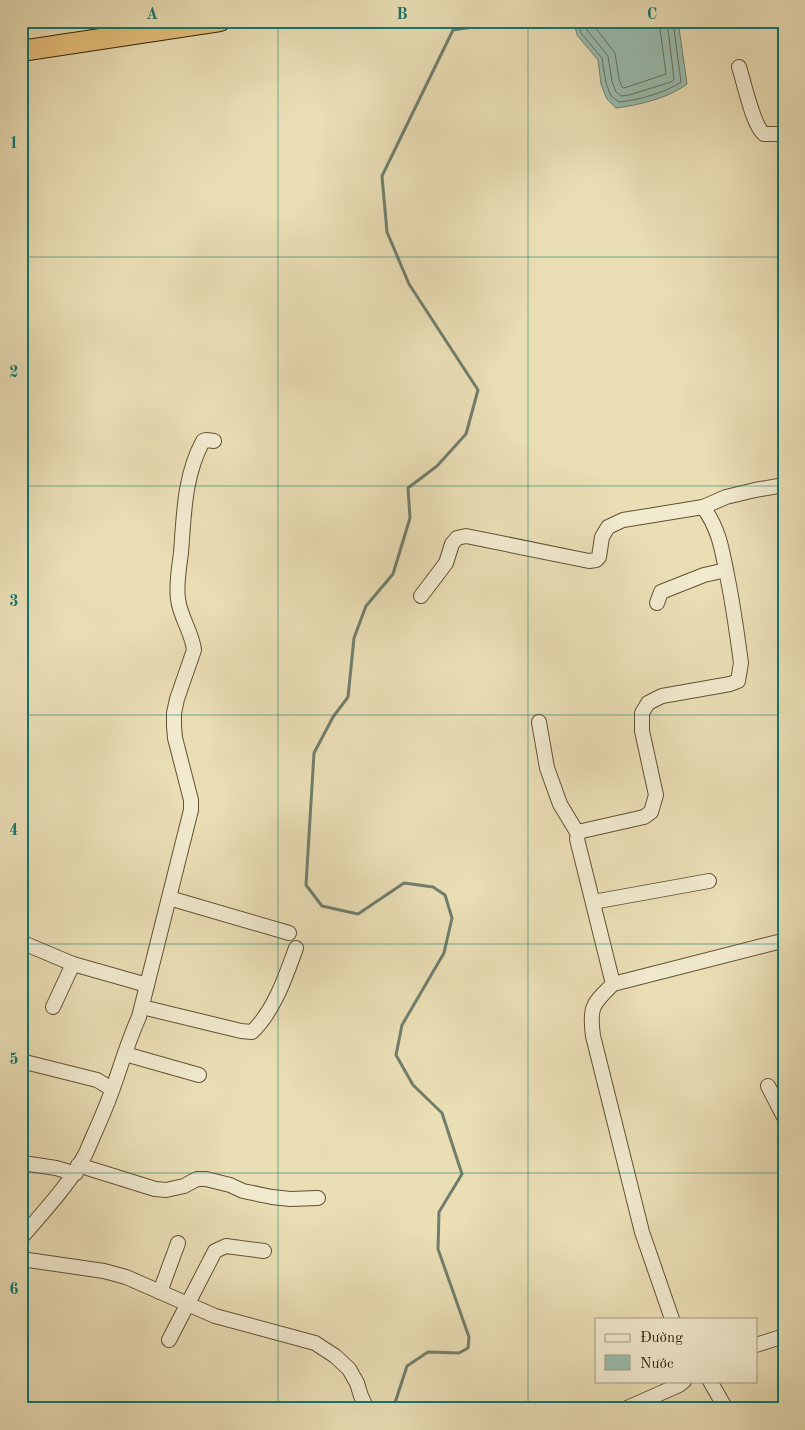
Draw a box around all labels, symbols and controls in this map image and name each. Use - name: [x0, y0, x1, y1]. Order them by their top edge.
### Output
- text: A: [146, 7, 158, 23]
- text: B: [396, 7, 408, 23]
- text: C: [647, 7, 657, 23]
- text: 1: [9, 136, 19, 152]
- text: 2: [9, 365, 19, 381]
- text: 3: [9, 594, 19, 610]
- text: 4: [9, 823, 19, 839]
- text: 5: [9, 1052, 19, 1068]
- text: 6: [9, 1282, 19, 1298]
- legend: [595, 1318, 758, 1382]
- text: Đường: [640, 1331, 683, 1346]
- text: Nước: [640, 1357, 674, 1372]

